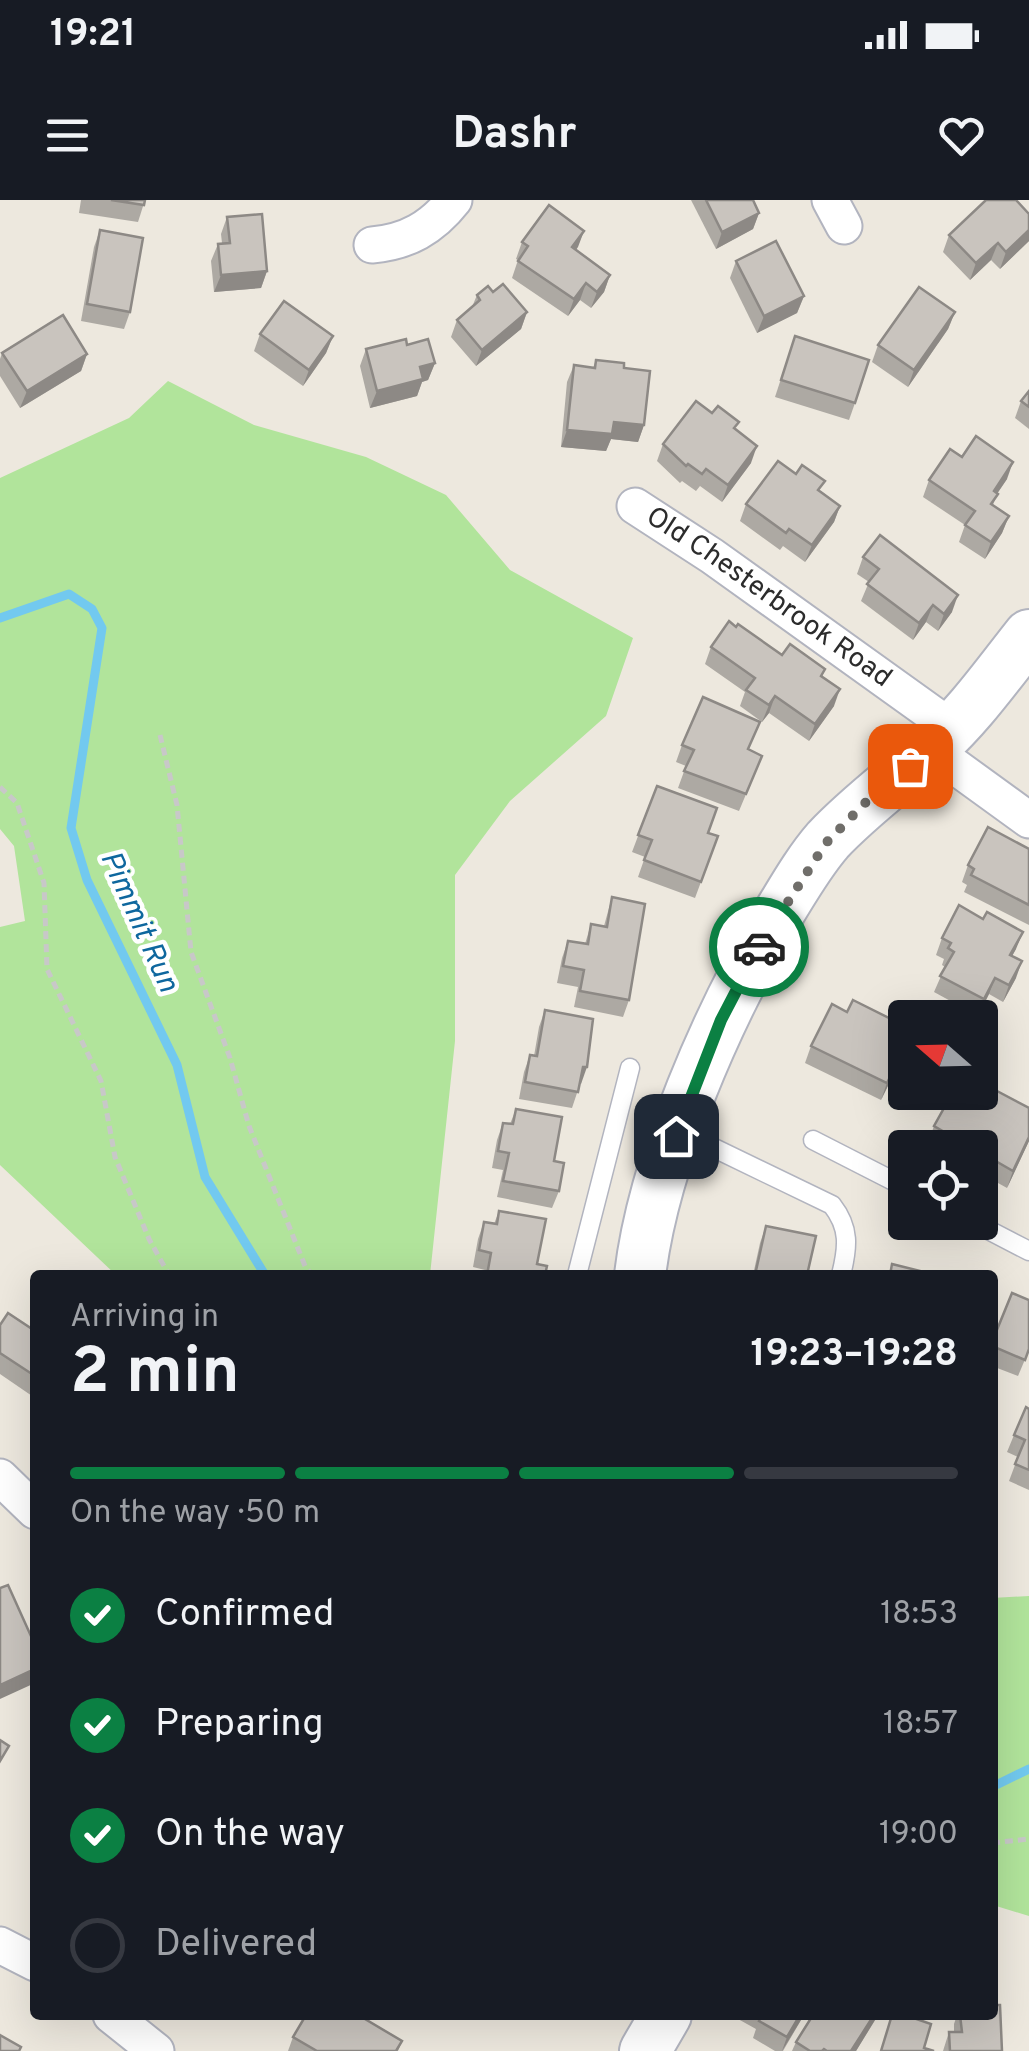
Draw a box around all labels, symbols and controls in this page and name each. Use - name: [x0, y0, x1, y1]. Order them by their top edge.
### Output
- text: 19:21: [50, 11, 136, 60]
- text: Dashr: [452, 107, 577, 164]
- icon: menu: [40, 108, 95, 163]
- icon: heart: [934, 108, 989, 163]
- street label: Old Chesterbrook Road: [638, 500, 898, 697]
- pin: [868, 724, 953, 809]
- icon: bag: [883, 739, 938, 794]
- water label: Pimmit Run: [90, 846, 186, 998]
- courier: [709, 897, 809, 997]
- icon: car: [732, 920, 787, 975]
- north arrow: [888, 1000, 998, 1110]
- map controls: [888, 1000, 998, 1240]
- pin: [634, 1094, 719, 1179]
- icon: home: [649, 1109, 704, 1164]
- button: locate: [888, 1130, 998, 1240]
- text: Arriving in: [70, 1298, 219, 1338]
- text: 19:23–19:28: [750, 1331, 958, 1380]
- text: 2 min: [70, 1334, 240, 1416]
- text: On the way · 50 m: [70, 1494, 320, 1534]
- icon: check: [70, 1588, 125, 1643]
- text: Confirmed: [155, 1591, 334, 1640]
- text: 18:53: [880, 1595, 958, 1635]
- icon: check: [70, 1698, 125, 1753]
- text: Preparing: [155, 1701, 324, 1750]
- text: 18:57: [883, 1705, 958, 1745]
- icon: check: [70, 1808, 125, 1863]
- text: On the way: [155, 1811, 345, 1860]
- text: 19:00: [879, 1815, 958, 1855]
- text: Delivered: [155, 1921, 317, 1970]

